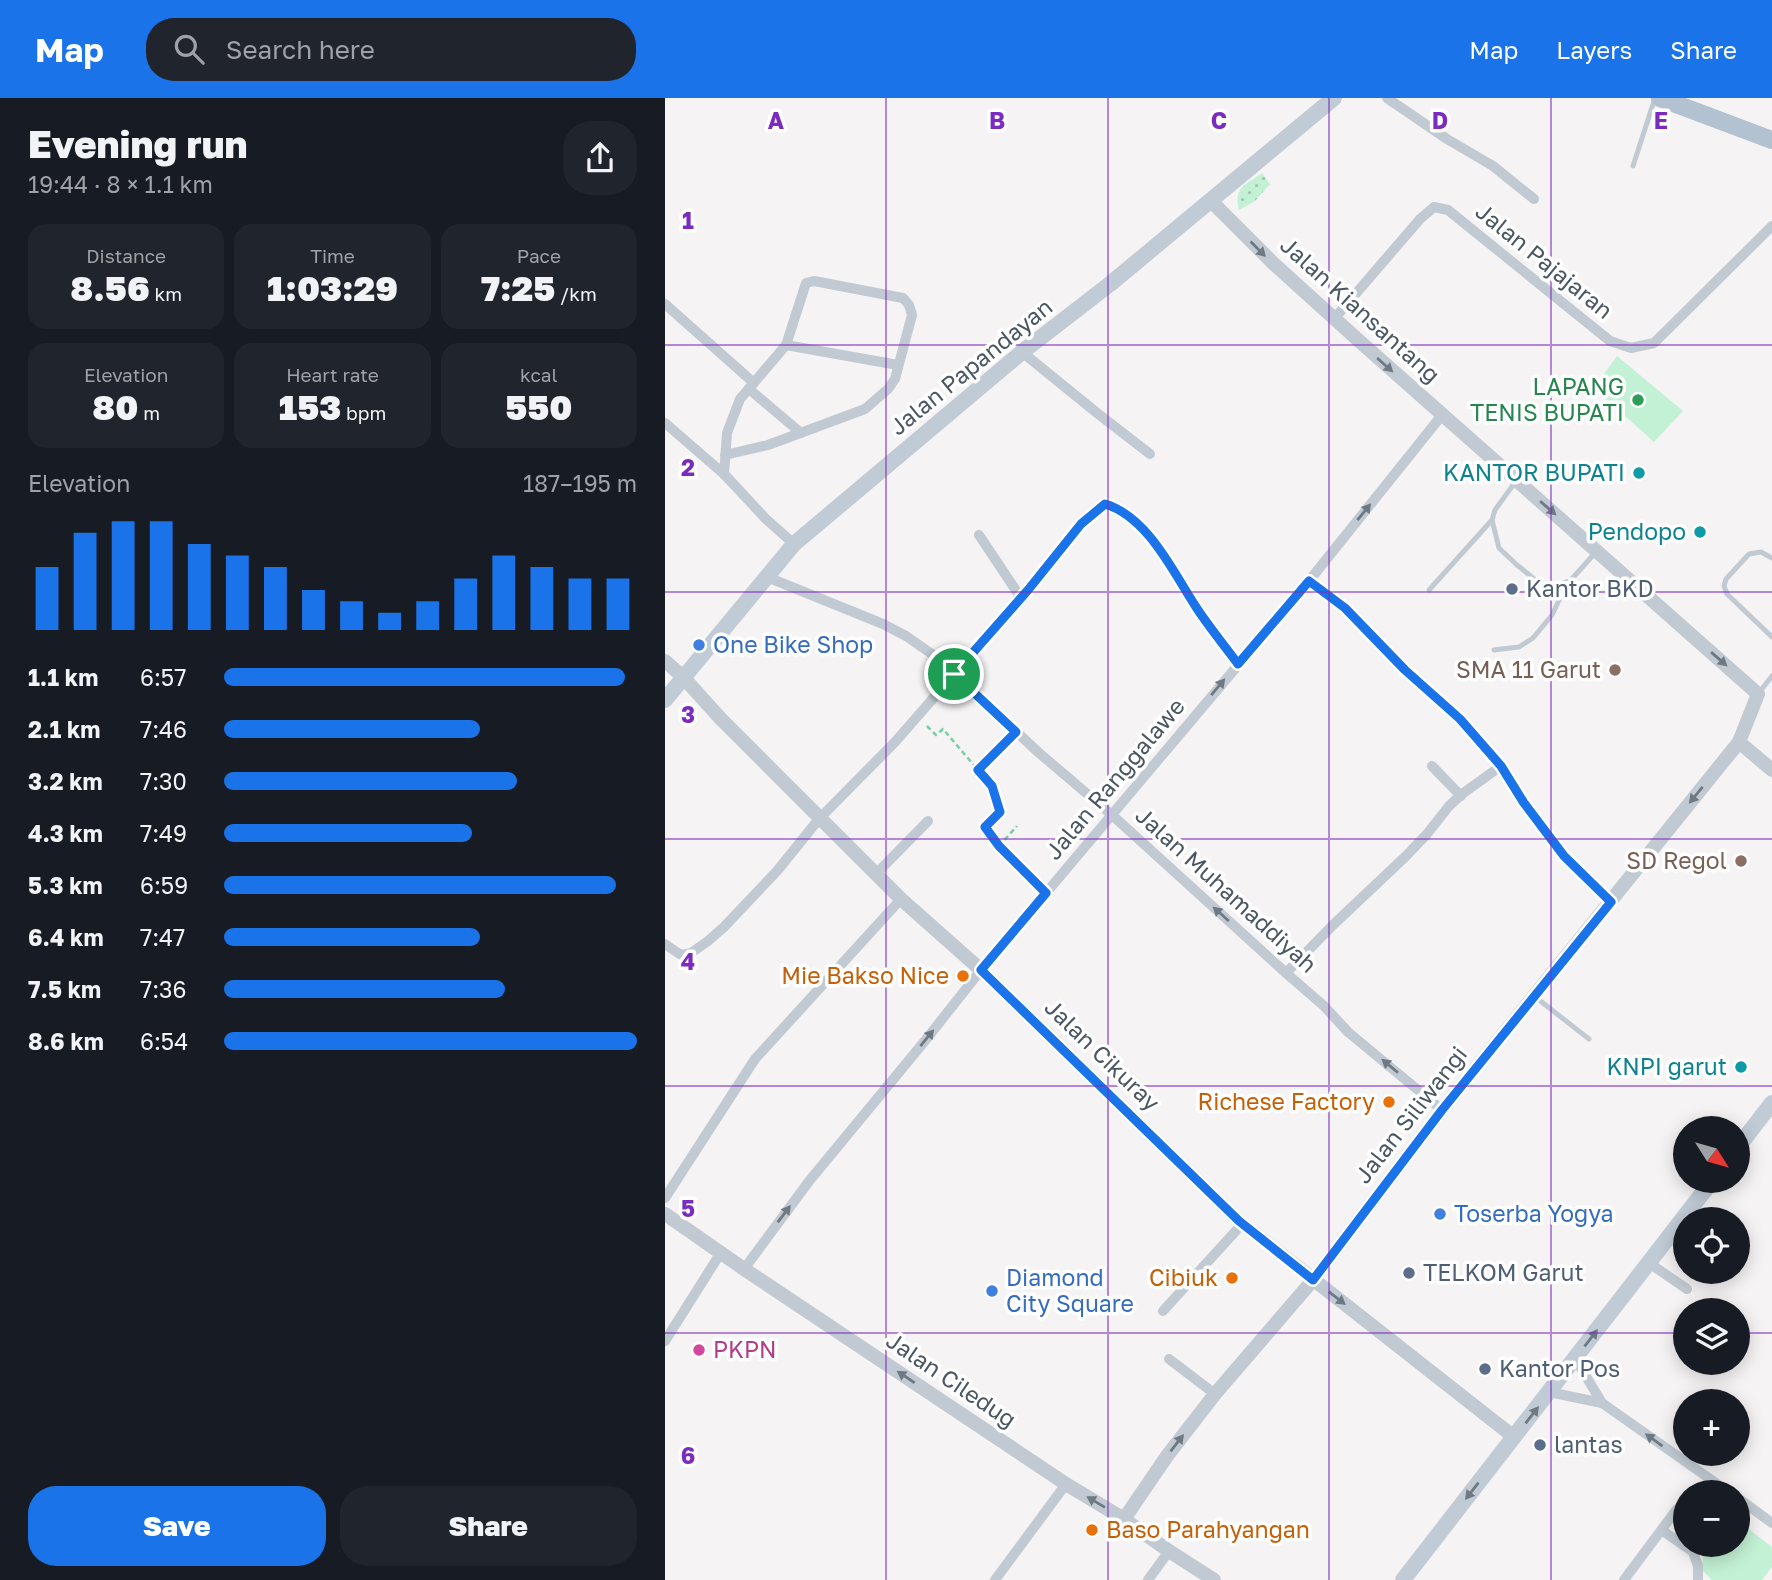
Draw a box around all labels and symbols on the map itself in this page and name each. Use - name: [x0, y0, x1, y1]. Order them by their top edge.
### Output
- text: A: [768, 106, 785, 134]
- text: B: [989, 106, 1005, 134]
- text: C: [1211, 106, 1227, 134]
- text: D: [1432, 106, 1448, 134]
- text: E: [1654, 106, 1668, 134]
- street label: Jalan Pajajaran: [1471, 196, 1619, 324]
- text: 1: [682, 206, 694, 234]
- street label: Jalan Kiansantang: [1275, 230, 1446, 388]
- one-way arrow: [1250, 240, 1267, 257]
- street label: Jalan Papandayan: [883, 292, 1057, 440]
- one-way arrow: [1376, 357, 1394, 373]
- place label: LAPANG TENIS BUPATI: [1470, 372, 1624, 426]
- marker: LAPANG TENIS BUPATI: [1630, 392, 1646, 408]
- text: 2: [681, 453, 695, 481]
- place label: KANTOR BUPATI: [1443, 458, 1625, 486]
- marker: KANTOR BUPATI: [1631, 465, 1647, 481]
- one-way arrow: [1539, 500, 1557, 516]
- one-way arrow: [1356, 504, 1371, 522]
- place label: Pendopo: [1588, 517, 1686, 545]
- marker: Pendopo: [1692, 524, 1708, 540]
- place label: Kantor BKD: [1526, 574, 1654, 602]
- marker: Kantor BKD: [1504, 581, 1520, 597]
- place label: One Bike Shop: [713, 630, 873, 658]
- marker: One Bike Shop: [691, 637, 707, 653]
- pin: [924, 644, 984, 704]
- one-way arrow: [1710, 651, 1727, 666]
- place label: SMA 11 Garut: [1456, 655, 1601, 683]
- marker: SMA 11 Garut: [1607, 662, 1623, 678]
- one-way arrow: [1210, 679, 1225, 696]
- street label: Jalan Ranggalawe: [1039, 692, 1190, 865]
- text: 3: [681, 700, 695, 728]
- one-way arrow: [1689, 786, 1704, 804]
- street label: Jalan Muhamaddiyah: [1130, 801, 1323, 978]
- place label: SD Regol: [1626, 846, 1727, 874]
- marker: SD Regol: [1733, 853, 1749, 869]
- one-way arrow: [1213, 907, 1230, 923]
- text: 4: [681, 947, 695, 975]
- place label: Mie Bakso Nice: [781, 961, 949, 989]
- marker: Mie Bakso Nice: [955, 968, 971, 984]
- street label: Jalan Cikuray: [1039, 992, 1166, 1116]
- one-way arrow: [920, 1029, 935, 1047]
- street label: Jalan Siliwangi: [1348, 1040, 1472, 1188]
- place label: KNPI garut: [1606, 1052, 1727, 1080]
- one-way arrow: [1381, 1059, 1399, 1074]
- marker: KNPI garut: [1733, 1059, 1749, 1075]
- place label: Richese Factory: [1198, 1087, 1375, 1115]
- marker: Richese Factory: [1381, 1094, 1397, 1110]
- north arrow: [1673, 1116, 1750, 1194]
- text: 5: [681, 1194, 695, 1222]
- place label: Toserba Yogya: [1454, 1199, 1613, 1227]
- one-way arrow: [777, 1205, 791, 1224]
- marker: Toserba Yogya: [1432, 1206, 1448, 1222]
- place label: TELKOM Garut: [1423, 1258, 1584, 1286]
- place label: Diamond City Square: [1006, 1263, 1134, 1317]
- place label: Cibiuk: [1149, 1263, 1218, 1291]
- marker: TELKOM Garut: [1401, 1265, 1417, 1281]
- marker: Cibiuk: [1224, 1270, 1240, 1286]
- marker: Diamond City Square: [984, 1283, 1000, 1299]
- one-way arrow: [1327, 1291, 1345, 1306]
- street label: Jalan Ciledug: [881, 1325, 1022, 1433]
- one-way arrow: [1583, 1329, 1597, 1347]
- place label: PKPN: [713, 1335, 776, 1363]
- marker: PKPN: [691, 1342, 707, 1358]
- place label: Kantor Pos: [1499, 1354, 1620, 1382]
- marker: Kantor Pos: [1477, 1361, 1493, 1377]
- one-way arrow: [896, 1371, 916, 1384]
- one-way arrow: [1524, 1406, 1539, 1424]
- place label: lantas: [1554, 1430, 1623, 1458]
- one-way arrow: [1645, 1433, 1663, 1447]
- one-way arrow: [1170, 1434, 1184, 1452]
- marker: lantas: [1532, 1437, 1548, 1453]
- text: 6: [681, 1441, 695, 1469]
- one-way arrow: [1466, 1482, 1480, 1500]
- one-way arrow: [1087, 1496, 1106, 1508]
- place label: Baso Parahyangan: [1106, 1515, 1310, 1543]
- marker: Baso Parahyangan: [1084, 1522, 1100, 1538]

